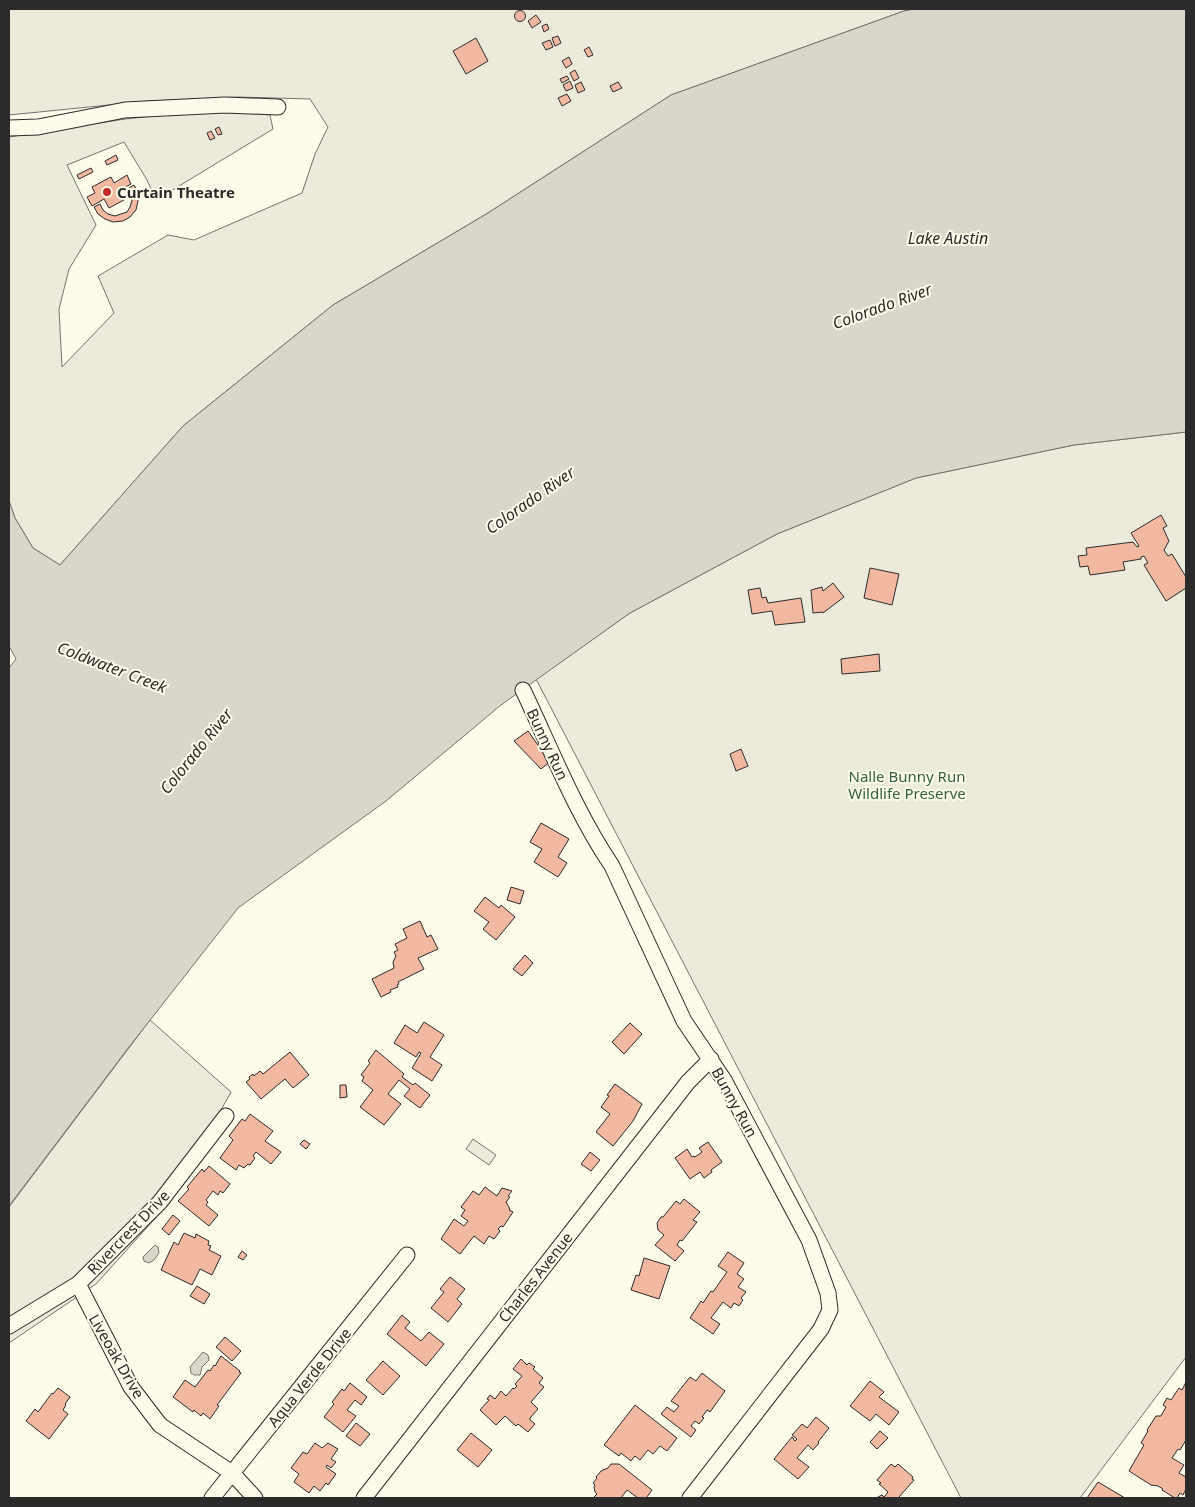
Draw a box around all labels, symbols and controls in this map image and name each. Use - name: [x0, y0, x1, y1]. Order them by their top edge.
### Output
- place label: Curtain Theatre: [117, 182, 235, 202]
- marker: Curtain Theatre: [101, 186, 113, 198]
- water label: Lake Austin: [908, 227, 988, 249]
- water label: Colorado River: [829, 278, 935, 334]
- water label: Colorado River: [481, 461, 580, 539]
- water label: Coldwater Creek: [54, 636, 171, 698]
- water label: Colorado River: [155, 703, 238, 798]
- street label: Bunny Run: [523, 705, 573, 783]
- park label: Nalle Bunny Run Wildlife Preserve: [848, 766, 966, 803]
- street label: Bunny Run: [708, 1063, 762, 1141]
- street label: Rivercrest Drive: [82, 1185, 174, 1279]
- street label: Charles Avenue: [493, 1228, 577, 1326]
- street label: Liveoak Drive: [85, 1310, 149, 1402]
- street label: Aqua Verde Drive: [263, 1323, 355, 1431]

